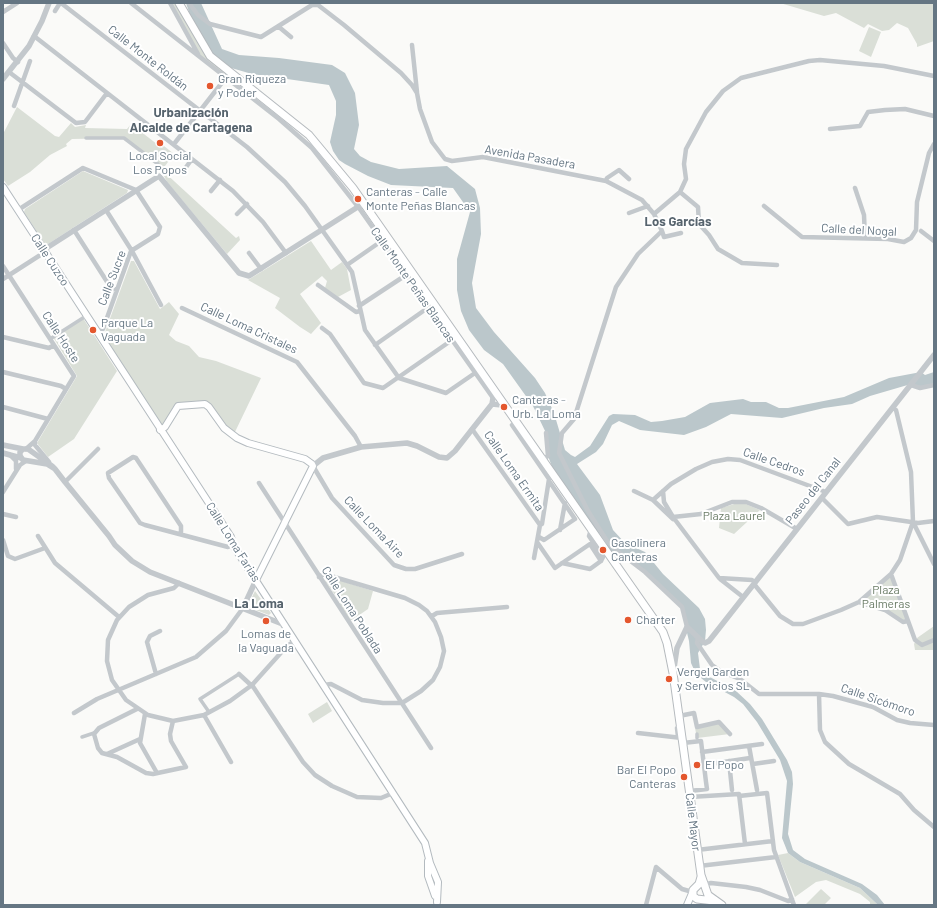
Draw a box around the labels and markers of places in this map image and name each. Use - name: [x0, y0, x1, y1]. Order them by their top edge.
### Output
- place label: Gran Riqueza y Poder: [218, 72, 286, 100]
- marker: Gran Riqueza y Poder: [205, 81, 215, 91]
- marker: Local Social Los Popos: [155, 138, 165, 148]
- place label: Local Social Los Popos: [129, 149, 191, 177]
- place label: Canteras - Calle Monte Peñas Blancas: [366, 185, 476, 213]
- marker: Canteras - Calle Monte Peñas Blancas: [353, 194, 363, 204]
- place label: Parque La Vaguada: [101, 316, 153, 344]
- marker: Parque La Vaguada: [88, 325, 98, 335]
- place label: Canteras - Urb. La Loma: [512, 393, 581, 421]
- marker: Canteras - Urb. La Loma: [499, 402, 509, 412]
- place label: Gasolinera Canteras: [611, 536, 666, 564]
- marker: Gasolinera Canteras: [598, 545, 608, 555]
- place label: Charter: [636, 613, 675, 627]
- marker: Charter: [623, 615, 633, 625]
- marker: Lomas de la Vaguada: [261, 616, 271, 626]
- place label: Lomas de la Vaguada: [238, 627, 294, 655]
- place label: Vergel Garden y Servicios SL: [677, 665, 750, 693]
- marker: Vergel Garden y Servicios SL: [664, 674, 674, 684]
- place label: El Popo: [705, 758, 744, 772]
- marker: El Popo: [692, 760, 702, 770]
- place label: Bar El Popo Canteras: [617, 763, 676, 791]
- marker: Bar El Popo Canteras: [679, 772, 689, 782]

